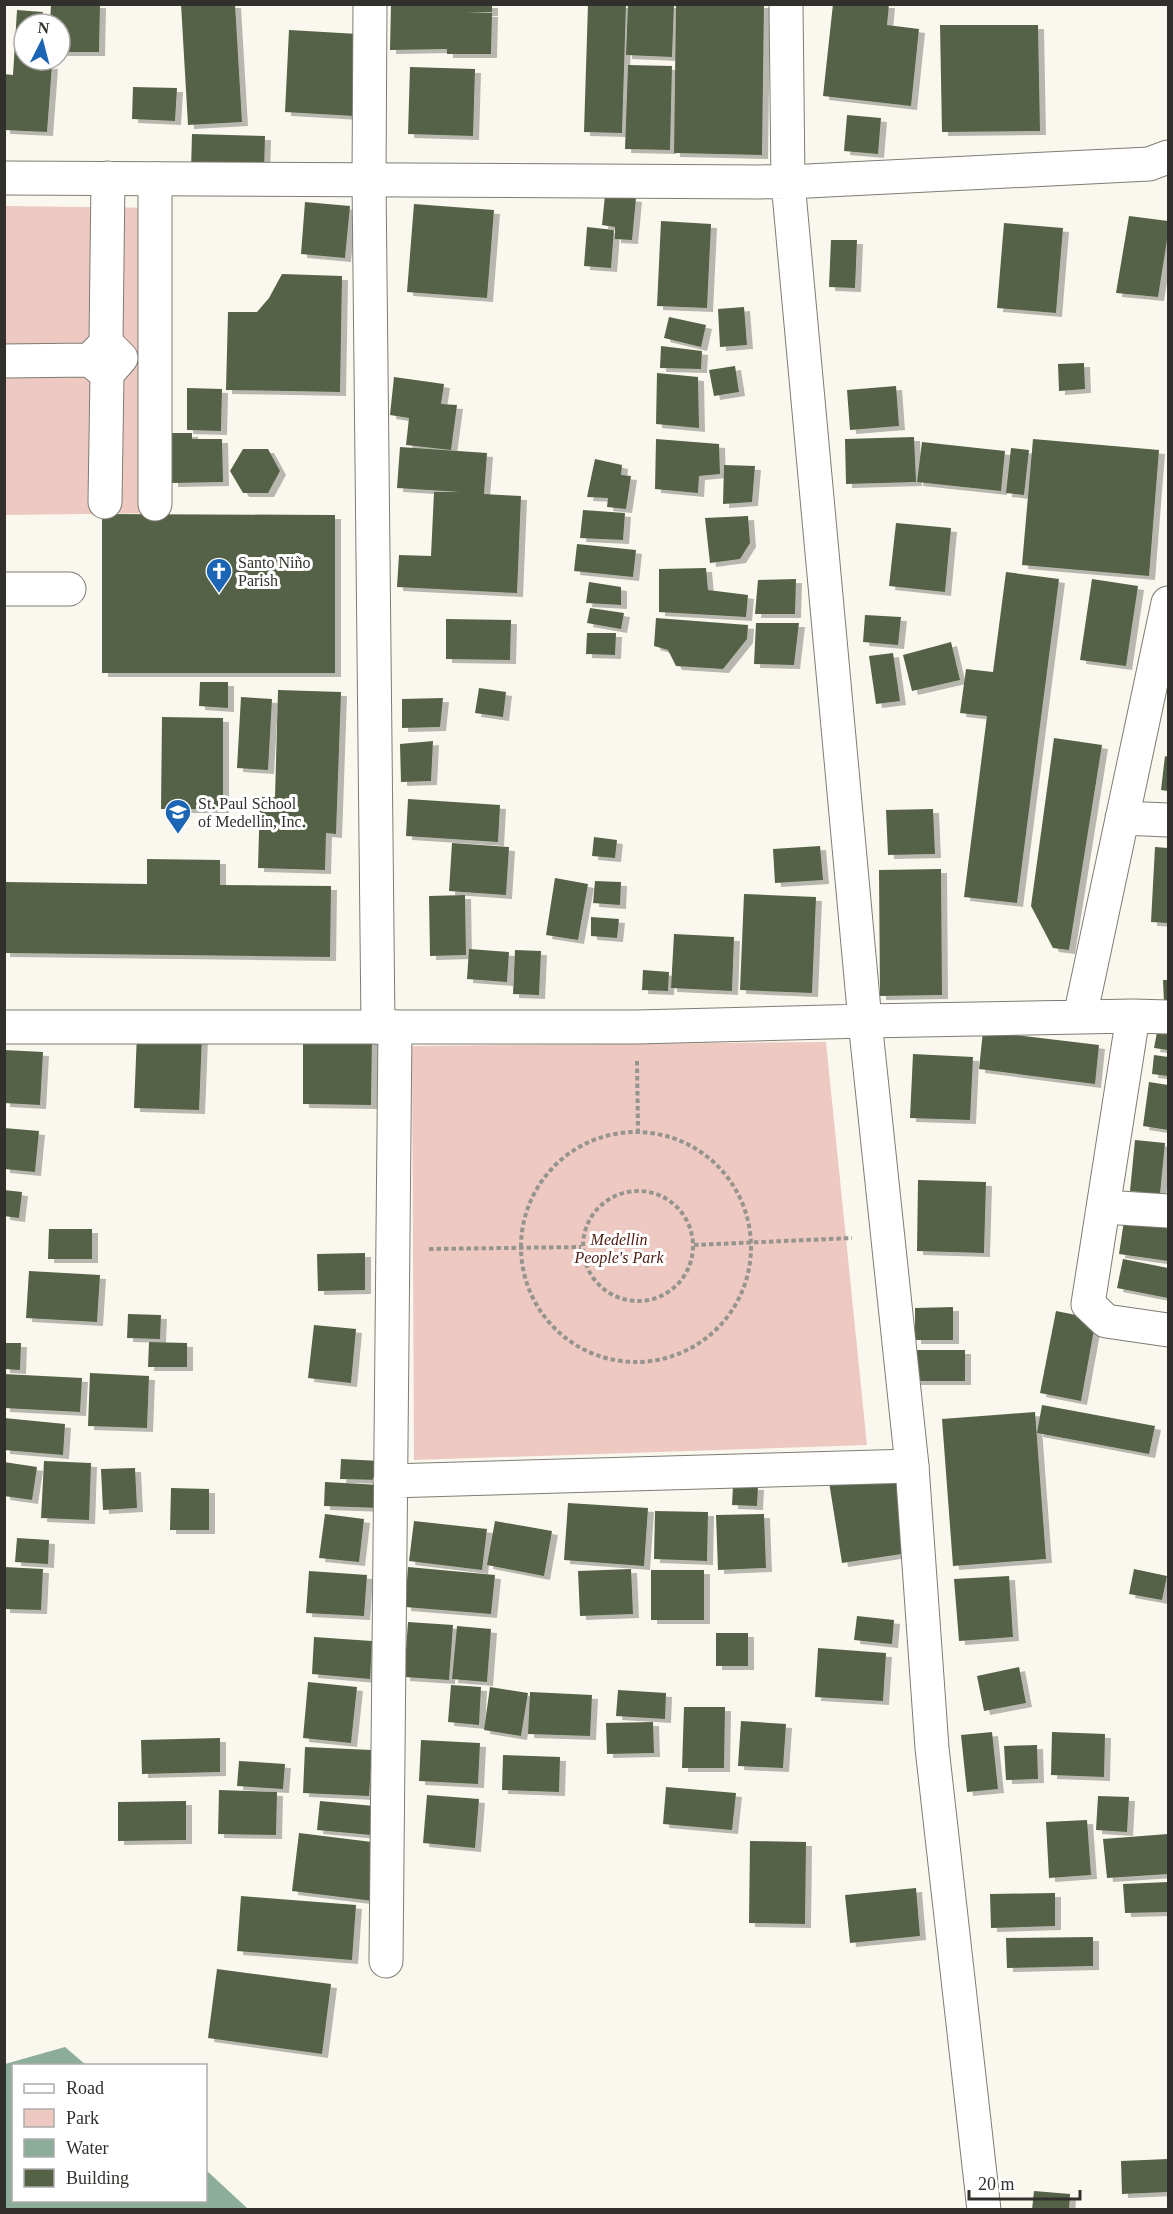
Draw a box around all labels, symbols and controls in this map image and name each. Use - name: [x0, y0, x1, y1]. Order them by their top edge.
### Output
- north arrow: [12, 12, 72, 72]
- text: N: [37, 19, 51, 37]
- place label: Santo Niño Parish: [238, 554, 310, 589]
- church icon: Santo Niño Parish: [204, 556, 234, 594]
- place label: St. Paul School of Medellin, Inc.: [198, 795, 306, 830]
- school or university icon: St. Paul School of Medellin, Inc.: [163, 797, 193, 835]
- park label: Medellin People's Park: [573, 1231, 664, 1267]
- legend: [12, 2064, 207, 2202]
- text: Road: [66, 2078, 104, 2098]
- text: Park: [66, 2108, 99, 2128]
- text: Water: [66, 2138, 109, 2158]
- scale bar: [969, 2163, 1080, 2201]
- text: Building: [66, 2168, 129, 2188]
- text: 20 m: [978, 2174, 1015, 2194]

